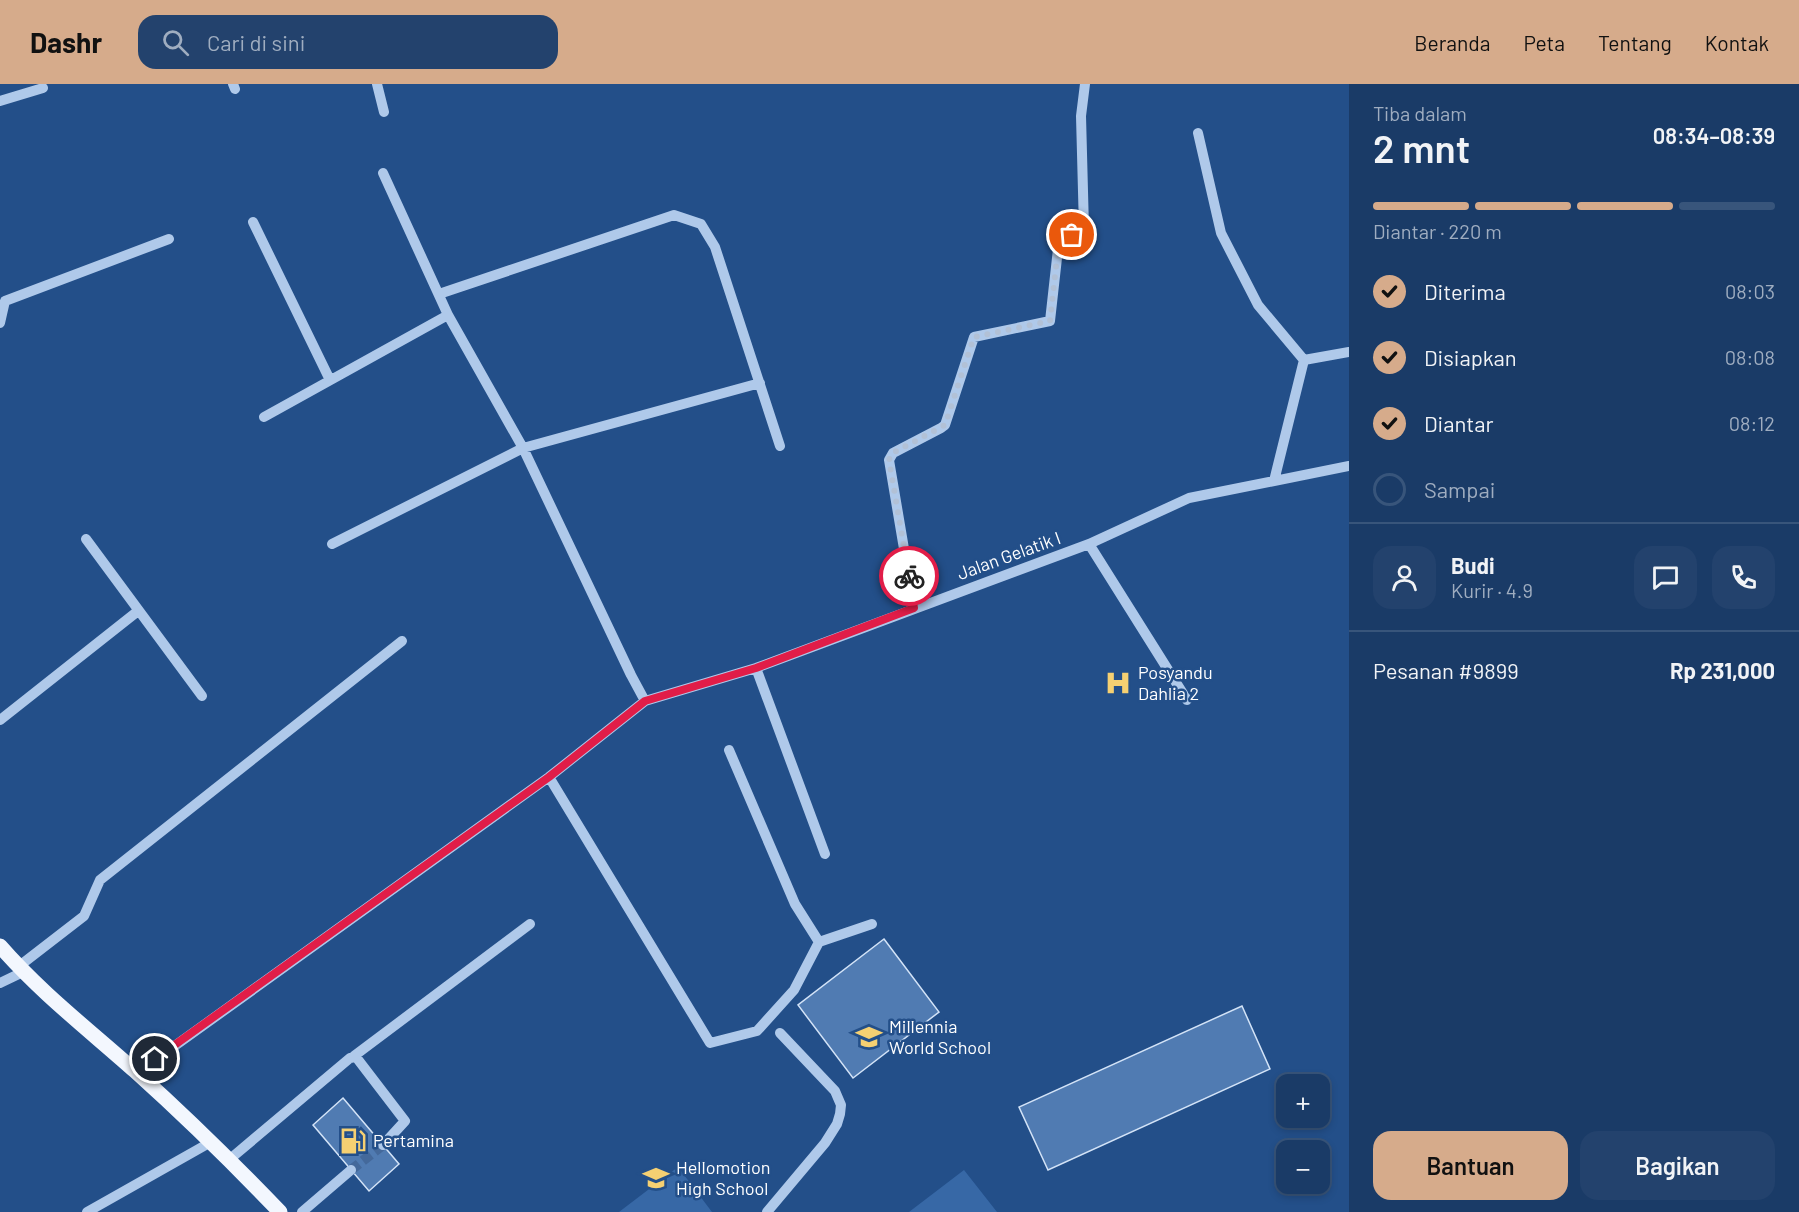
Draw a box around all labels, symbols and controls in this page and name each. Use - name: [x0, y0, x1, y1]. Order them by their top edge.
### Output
- search box: [138, 15, 558, 69]
- text: Dashr: [30, 25, 102, 59]
- icon: search: [159, 26, 192, 59]
- text: Cari di sini: [207, 29, 305, 55]
- text: Beranda: [1414, 30, 1490, 55]
- text: Peta: [1523, 30, 1565, 55]
- text: Tentang: [1598, 30, 1672, 55]
- text: Kontak: [1705, 30, 1769, 55]
- text: Tiba dalam: [1373, 101, 1467, 125]
- text: 08:34–08:39: [1653, 122, 1775, 148]
- text: 2 mnt: [1373, 124, 1470, 171]
- pin: [1046, 209, 1097, 260]
- icon: bag: [1055, 218, 1088, 251]
- text: Diantar · 220 m: [1373, 219, 1502, 243]
- icon: check: [1373, 275, 1406, 308]
- text: Diterima: [1424, 278, 1506, 304]
- text: 08:03: [1725, 279, 1775, 303]
- icon: check: [1373, 341, 1406, 374]
- text: Disiapkan: [1424, 344, 1517, 370]
- text: 08:08: [1725, 345, 1775, 369]
- icon: check: [1373, 407, 1406, 440]
- text: Diantar: [1424, 410, 1494, 436]
- text: 08:12: [1729, 411, 1775, 435]
- text: Sampai: [1424, 476, 1495, 502]
- street label: Jalan Gelatik I: [954, 526, 1063, 584]
- courier: [879, 546, 939, 606]
- button: person: [1373, 546, 1436, 609]
- button: chat: [1634, 546, 1697, 609]
- button: phone: [1712, 546, 1775, 609]
- text: Budi: [1451, 552, 1495, 578]
- icon: bike: [893, 560, 926, 593]
- text: Kurir · 4.9: [1451, 578, 1533, 602]
- text: Pesanan #9899: [1373, 657, 1519, 683]
- text: Rp 231,000: [1670, 657, 1775, 683]
- place label: Posyandu Dahlia 2: [1138, 661, 1213, 704]
- hospital icon: Posyandu Dahlia 2: [1103, 668, 1133, 698]
- place label: Millennia World School: [889, 1015, 991, 1058]
- school or university icon: Millennia World School: [854, 1022, 884, 1052]
- pin: [129, 1033, 180, 1084]
- icon: home: [138, 1042, 171, 1075]
- map controls: [1276, 1074, 1330, 1194]
- button: +: [1276, 1074, 1330, 1128]
- fuel station icon: Pertamina: [338, 1126, 368, 1156]
- place label: Pertamina: [373, 1129, 454, 1151]
- button: Bantuan: [1373, 1131, 1568, 1200]
- button: Bagikan: [1580, 1131, 1775, 1200]
- button: −: [1276, 1140, 1330, 1194]
- place label: Hellomotion High School: [676, 1156, 771, 1199]
- school or university icon: Hellomotion High School: [641, 1163, 671, 1193]

